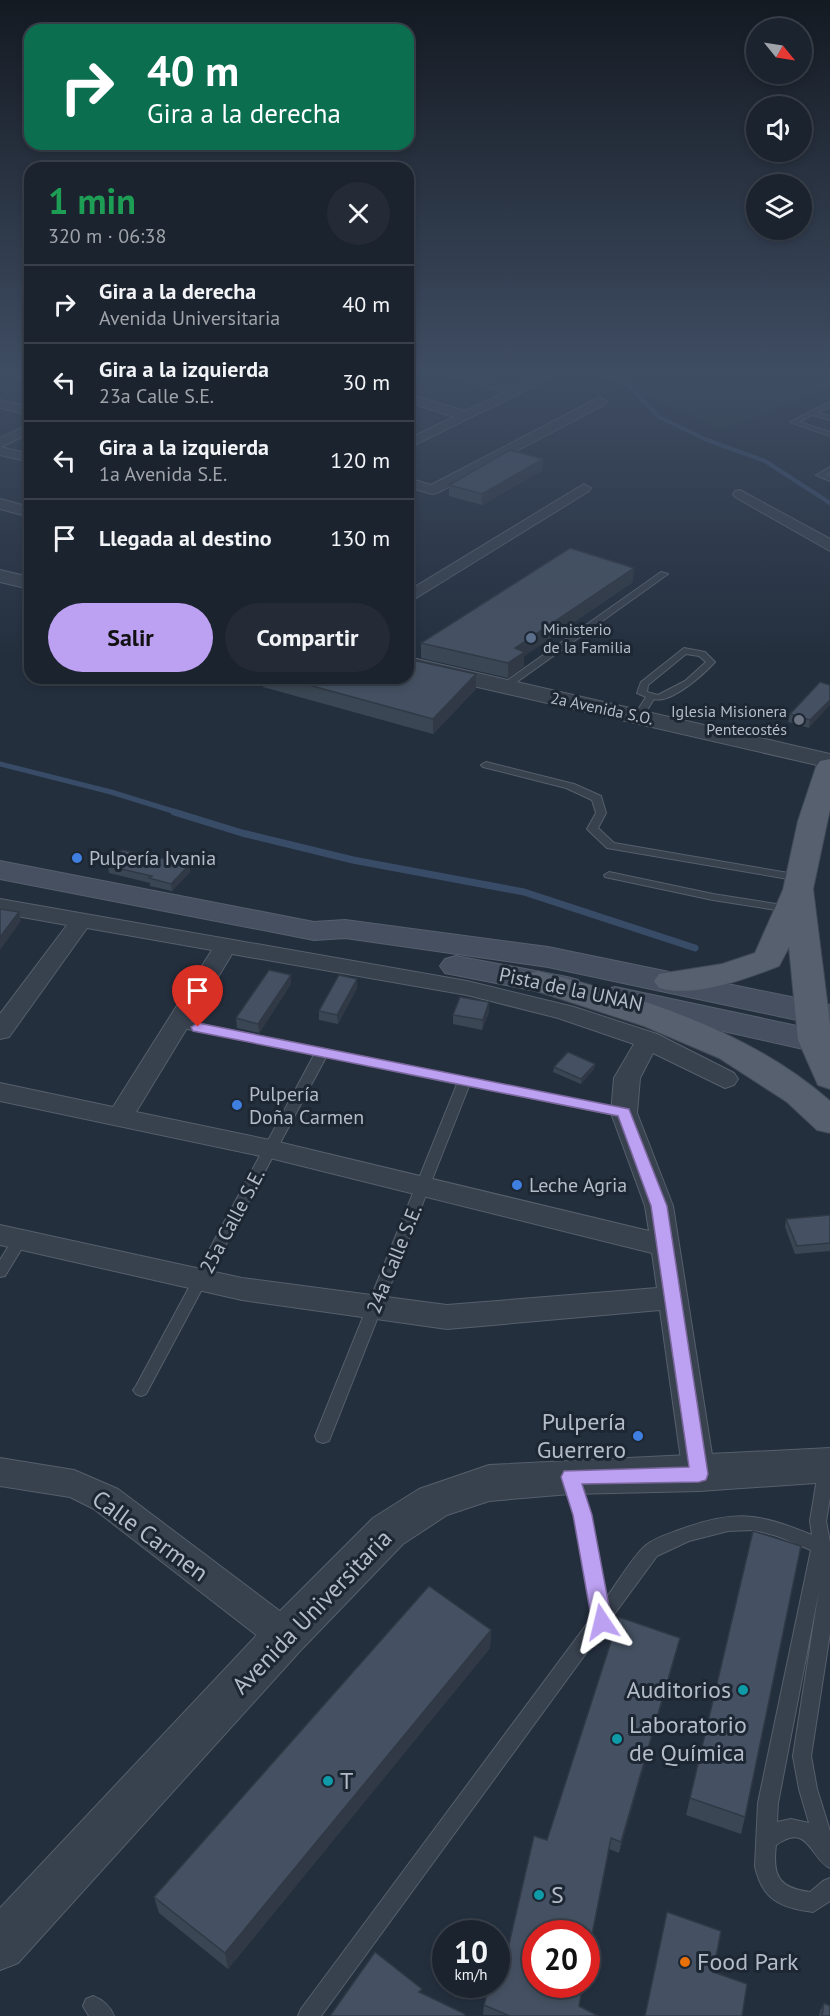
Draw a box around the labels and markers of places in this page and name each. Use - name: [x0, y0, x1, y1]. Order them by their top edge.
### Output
- place label: Ministerio de la Familia: [543, 619, 631, 657]
- marker: Ministerio de la Familia: [524, 631, 538, 645]
- place label: Iglesia Misionera Pentecostés: [671, 701, 787, 739]
- marker: Iglesia Misionera Pentecostés: [792, 713, 806, 727]
- place label: Pulpería Ivania: [89, 845, 216, 871]
- marker: Pulpería Ivania: [70, 851, 84, 865]
- pin: [172, 965, 223, 1027]
- place label: Pulpería Doña Carmen: [249, 1081, 364, 1130]
- marker: Pulpería Doña Carmen: [230, 1098, 244, 1112]
- place label: Leche Agria: [529, 1172, 627, 1198]
- marker: Leche Agria: [510, 1178, 524, 1192]
- place label: Pulpería Guerrero: [537, 1406, 626, 1465]
- marker: Pulpería Guerrero: [631, 1429, 645, 1443]
- place label: Auditorios: [626, 1674, 731, 1705]
- marker: Auditorios: [736, 1683, 750, 1697]
- place label: Laboratorio de Química: [629, 1709, 747, 1768]
- marker: Laboratorio de Química: [610, 1732, 624, 1746]
- place label: T: [340, 1765, 353, 1796]
- marker: T: [321, 1774, 335, 1788]
- place label: S: [551, 1879, 564, 1910]
- marker: S: [532, 1888, 546, 1902]
- place label: Food Park: [697, 1946, 799, 1977]
- marker: Food Park: [678, 1955, 692, 1969]

